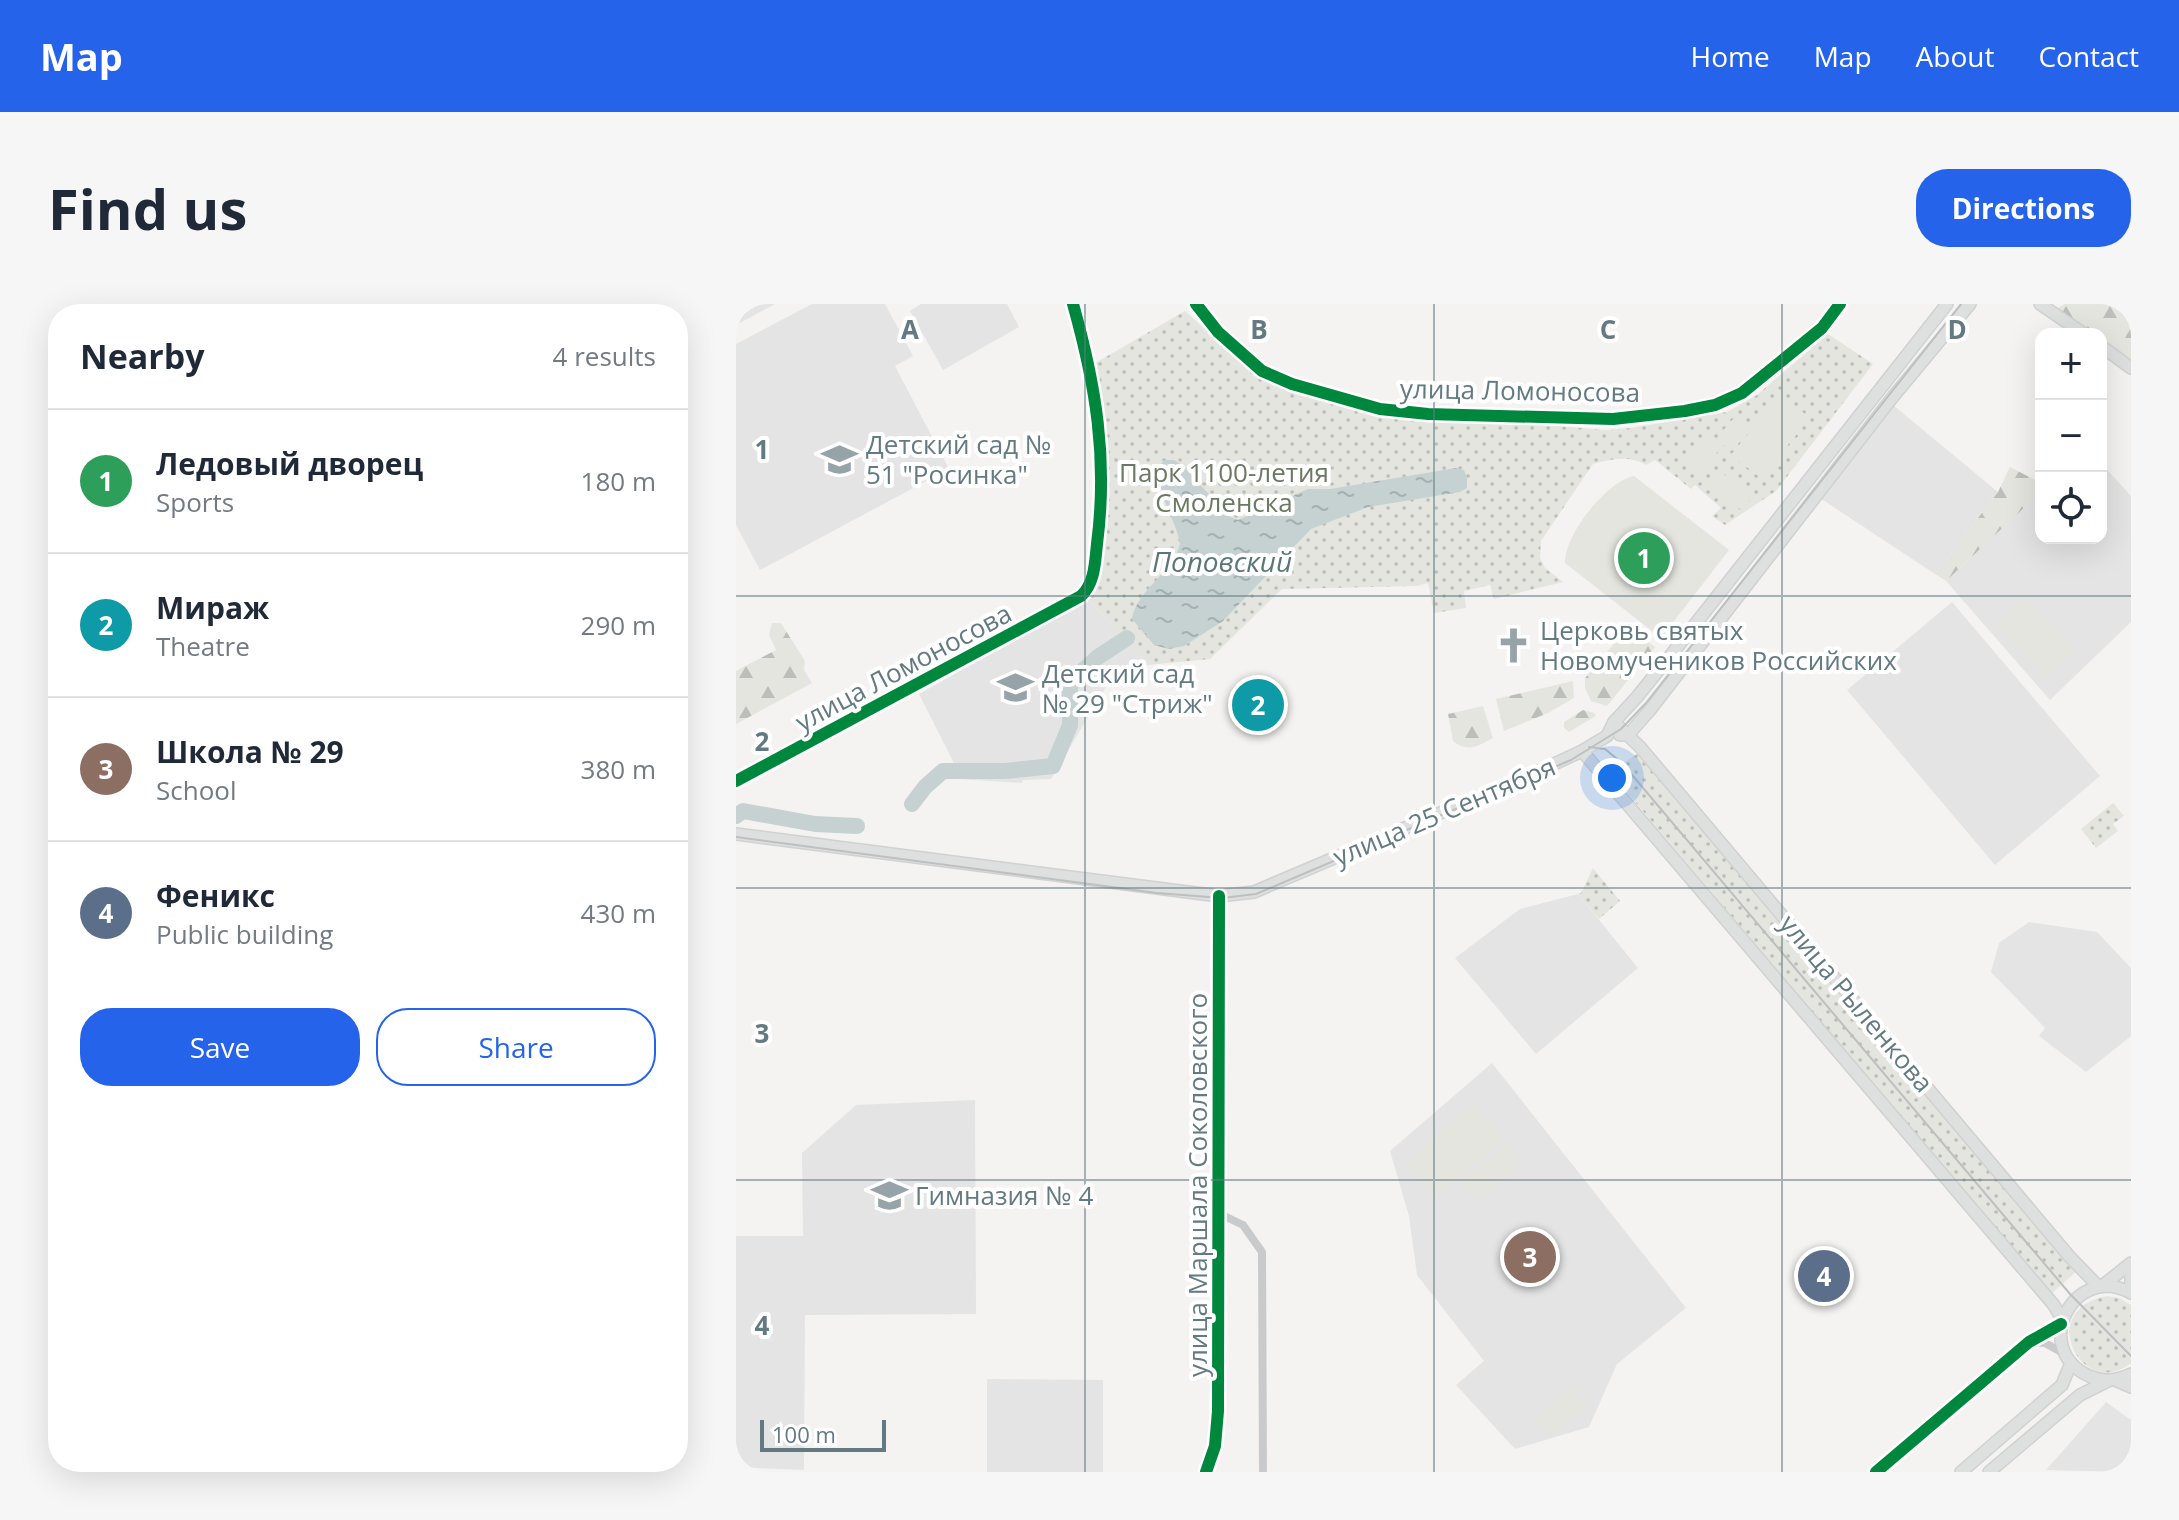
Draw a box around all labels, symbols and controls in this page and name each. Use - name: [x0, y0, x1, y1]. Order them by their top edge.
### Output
- text: Map: [40, 30, 123, 82]
- text: Home: [1691, 37, 1770, 75]
- text: Map: [1814, 37, 1872, 75]
- text: About: [1916, 37, 1994, 75]
- text: Contact: [2038, 37, 2139, 75]
- button: Directions: [1916, 169, 2131, 247]
- text: Find us: [48, 170, 247, 246]
- text: A: [901, 311, 919, 347]
- text: B: [1250, 311, 1268, 347]
- text: C: [1600, 311, 1616, 347]
- text: D: [1947, 311, 1967, 347]
- map controls: [2035, 328, 2107, 544]
- button: +: [2035, 328, 2107, 400]
- text: Nearby: [80, 333, 205, 379]
- text: 4 results: [553, 338, 656, 374]
- street label: улица Ломоносова: [1400, 370, 1640, 410]
- button: −: [2035, 400, 2107, 472]
- place label: Детский сад № 51 "Росинка": [866, 426, 1051, 492]
- text: 1: [755, 431, 769, 467]
- school or university icon: Детский сад № 51 "Росинка": [821, 440, 859, 478]
- text: Ледовый дворец: [156, 443, 423, 484]
- park label: Парк 1100-летия Смоленска: [1119, 454, 1329, 520]
- text: 1: [99, 463, 113, 499]
- text: 180 m: [581, 463, 656, 499]
- button: locate: [2035, 472, 2107, 544]
- text: Sports: [156, 484, 234, 520]
- pin: 1: [1618, 528, 1670, 588]
- water label: Поповский: [1152, 542, 1292, 580]
- text: Мираж: [156, 587, 269, 628]
- street label: улица Ломоносова: [789, 595, 1017, 739]
- text: 2: [99, 607, 113, 643]
- text: 290 m: [581, 607, 656, 643]
- place label: Церковь святых Новомучеников Российских: [1540, 612, 1897, 678]
- church icon: Церковь святых Новомучеников Российских: [1495, 626, 1533, 664]
- text: Theatre: [156, 628, 250, 664]
- place label: Детский сад № 29 "Стриж": [1042, 655, 1213, 721]
- school or university icon: Детский сад № 29 "Стриж": [997, 669, 1035, 707]
- pin: 2: [1232, 675, 1284, 735]
- text: 2: [755, 723, 770, 759]
- text: Школа № 29: [156, 731, 344, 772]
- street label: улица 25 Сентября: [1327, 748, 1561, 874]
- text: 3: [99, 751, 113, 787]
- text: 380 m: [581, 751, 656, 787]
- your location: [1592, 758, 1632, 798]
- text: School: [156, 772, 237, 808]
- text: Феникс: [156, 875, 275, 916]
- text: 4: [99, 895, 113, 931]
- text: 430 m: [581, 895, 656, 931]
- street label: улица Рыленкова: [1772, 906, 1942, 1100]
- text: Public building: [156, 916, 333, 952]
- street label: улица Маршала Соколовского: [1179, 993, 1215, 1377]
- button: Save: [80, 1008, 360, 1086]
- button: Share: [376, 1008, 656, 1086]
- text: 3: [755, 1015, 769, 1051]
- school or university icon: Гимназия № 4: [870, 1176, 908, 1214]
- place label: Гимназия № 4: [915, 1177, 1094, 1213]
- pin: 3: [1504, 1227, 1556, 1287]
- pin: 4: [1798, 1246, 1850, 1306]
- text: 4: [755, 1307, 770, 1343]
- scale bar: [760, 1416, 886, 1452]
- text: 100 m: [772, 1419, 836, 1449]

